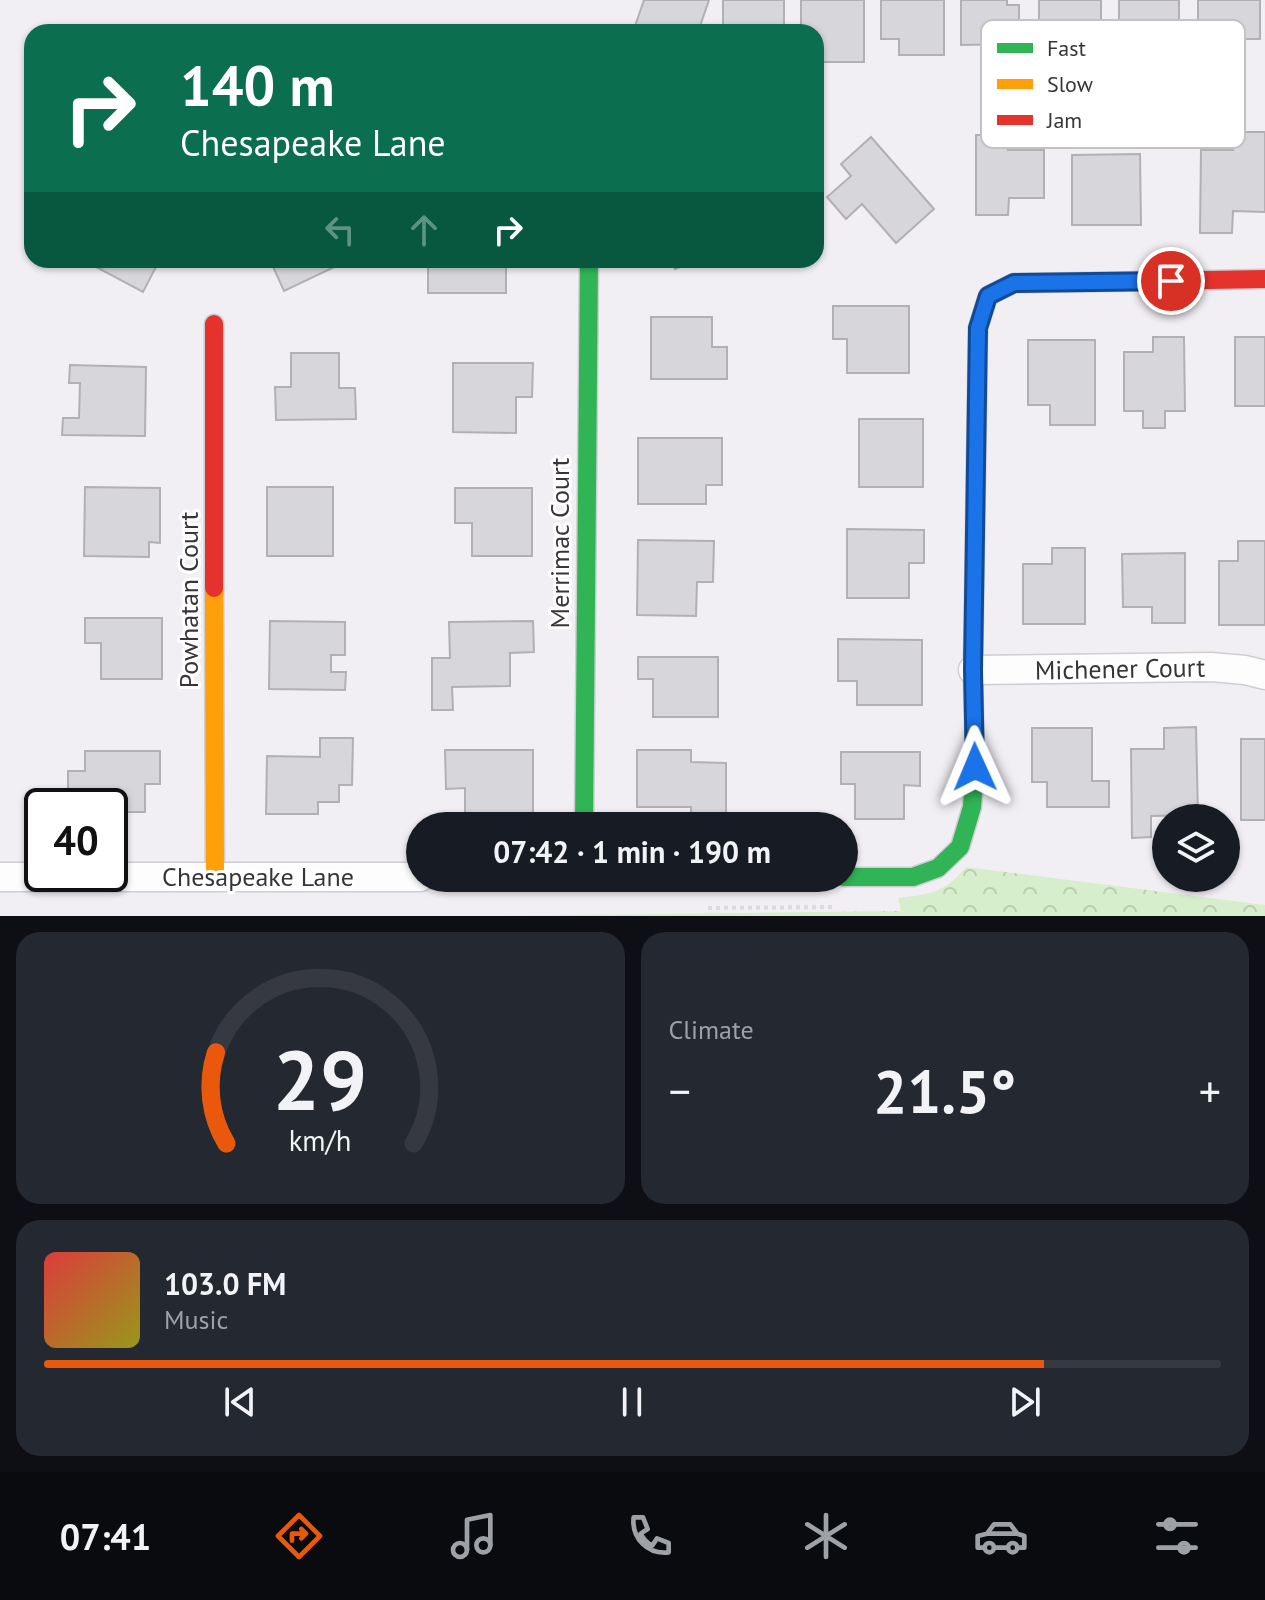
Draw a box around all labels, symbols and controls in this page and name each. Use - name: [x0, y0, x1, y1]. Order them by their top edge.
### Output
- legend: [981, 20, 1245, 148]
- text: Fast: [1047, 34, 1087, 62]
- text: 140 m: [180, 49, 335, 121]
- icon: right: [48, 56, 152, 160]
- text: Slow: [1047, 70, 1093, 98]
- text: Jam: [1046, 106, 1082, 134]
- text: Chesapeake Lane: [180, 119, 446, 166]
- icon: left: [318, 208, 362, 252]
- icon: ahead: [402, 208, 446, 252]
- icon: right: [486, 208, 530, 252]
- pin: [1137, 247, 1205, 315]
- icon: arrive: [1149, 259, 1193, 303]
- street label: Merrimac Court: [543, 457, 576, 628]
- street label: Powhatan Court: [172, 511, 205, 688]
- street label: Michener Court: [1035, 651, 1206, 686]
- position arrow: [933, 725, 1017, 809]
- speed limit sign: 40: [24, 788, 128, 892]
- map controls: [1152, 804, 1240, 892]
- button: layers: [1152, 804, 1240, 892]
- text: 07:42 · 1 min · 190 m: [493, 832, 771, 871]
- street label: Chesapeake Lane: [162, 860, 354, 893]
- text: Climate: [669, 1013, 754, 1046]
- text: 29: [273, 1025, 367, 1133]
- text: 21.5°: [873, 1052, 1016, 1130]
- text: −: [669, 1062, 691, 1119]
- text: +: [1199, 1062, 1221, 1119]
- text: km/h: [289, 1122, 352, 1159]
- text: 103.0 FM: [164, 1264, 286, 1303]
- text: Music: [164, 1303, 228, 1336]
- icon: previous: [218, 1380, 262, 1424]
- icon: pause: [610, 1380, 654, 1424]
- icon: next: [1003, 1380, 1047, 1424]
- icon: directions: [271, 1508, 327, 1564]
- icon: music: [446, 1508, 502, 1564]
- icon: phone: [622, 1508, 678, 1564]
- icon: climate: [798, 1508, 854, 1564]
- icon: car: [973, 1508, 1029, 1564]
- icon: filters: [1149, 1508, 1205, 1564]
- text: 07:41: [60, 1513, 151, 1560]

